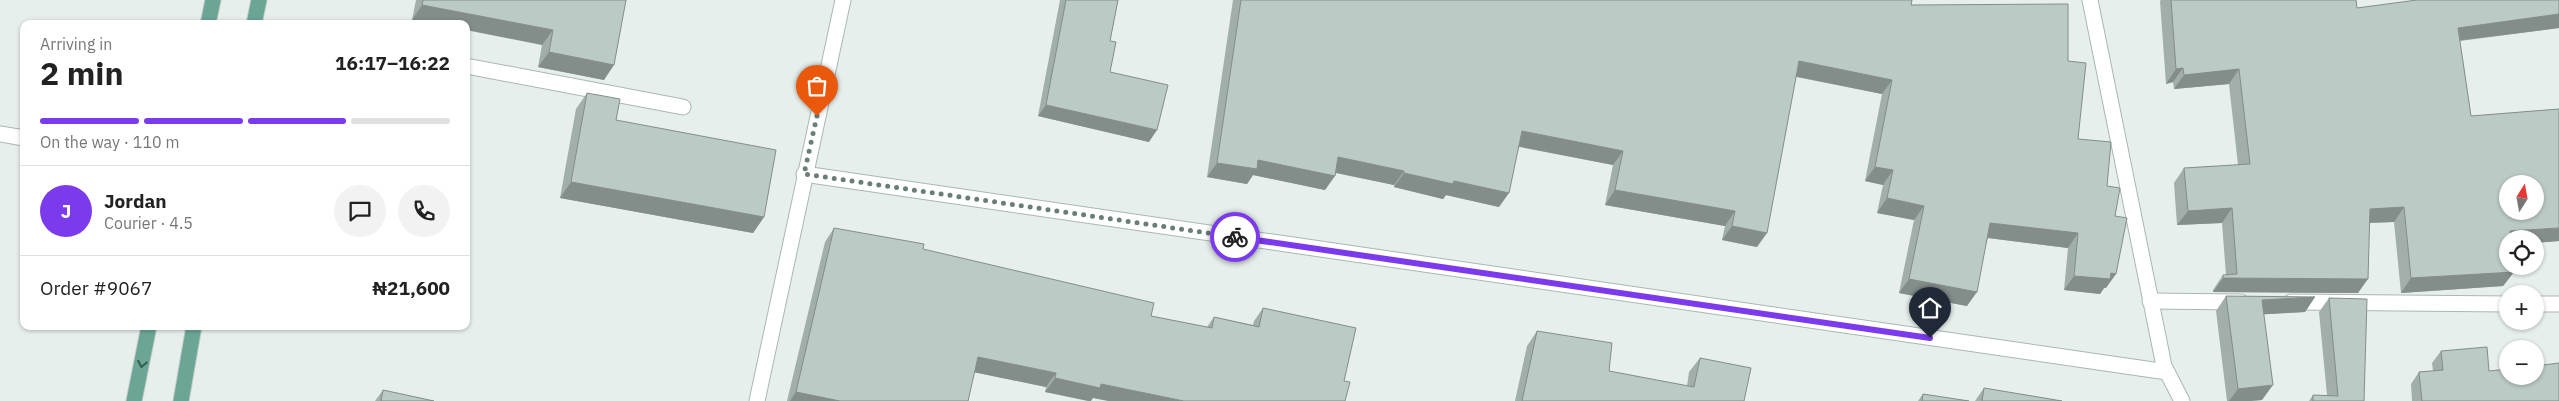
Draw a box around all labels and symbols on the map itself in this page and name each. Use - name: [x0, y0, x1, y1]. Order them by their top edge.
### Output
- pin: [796, 65, 838, 116]
- north arrow: [2499, 175, 2544, 220]
- courier: [1210, 212, 1260, 262]
- pin: [1909, 287, 1951, 338]
- one-way arrow: [137, 359, 147, 368]

